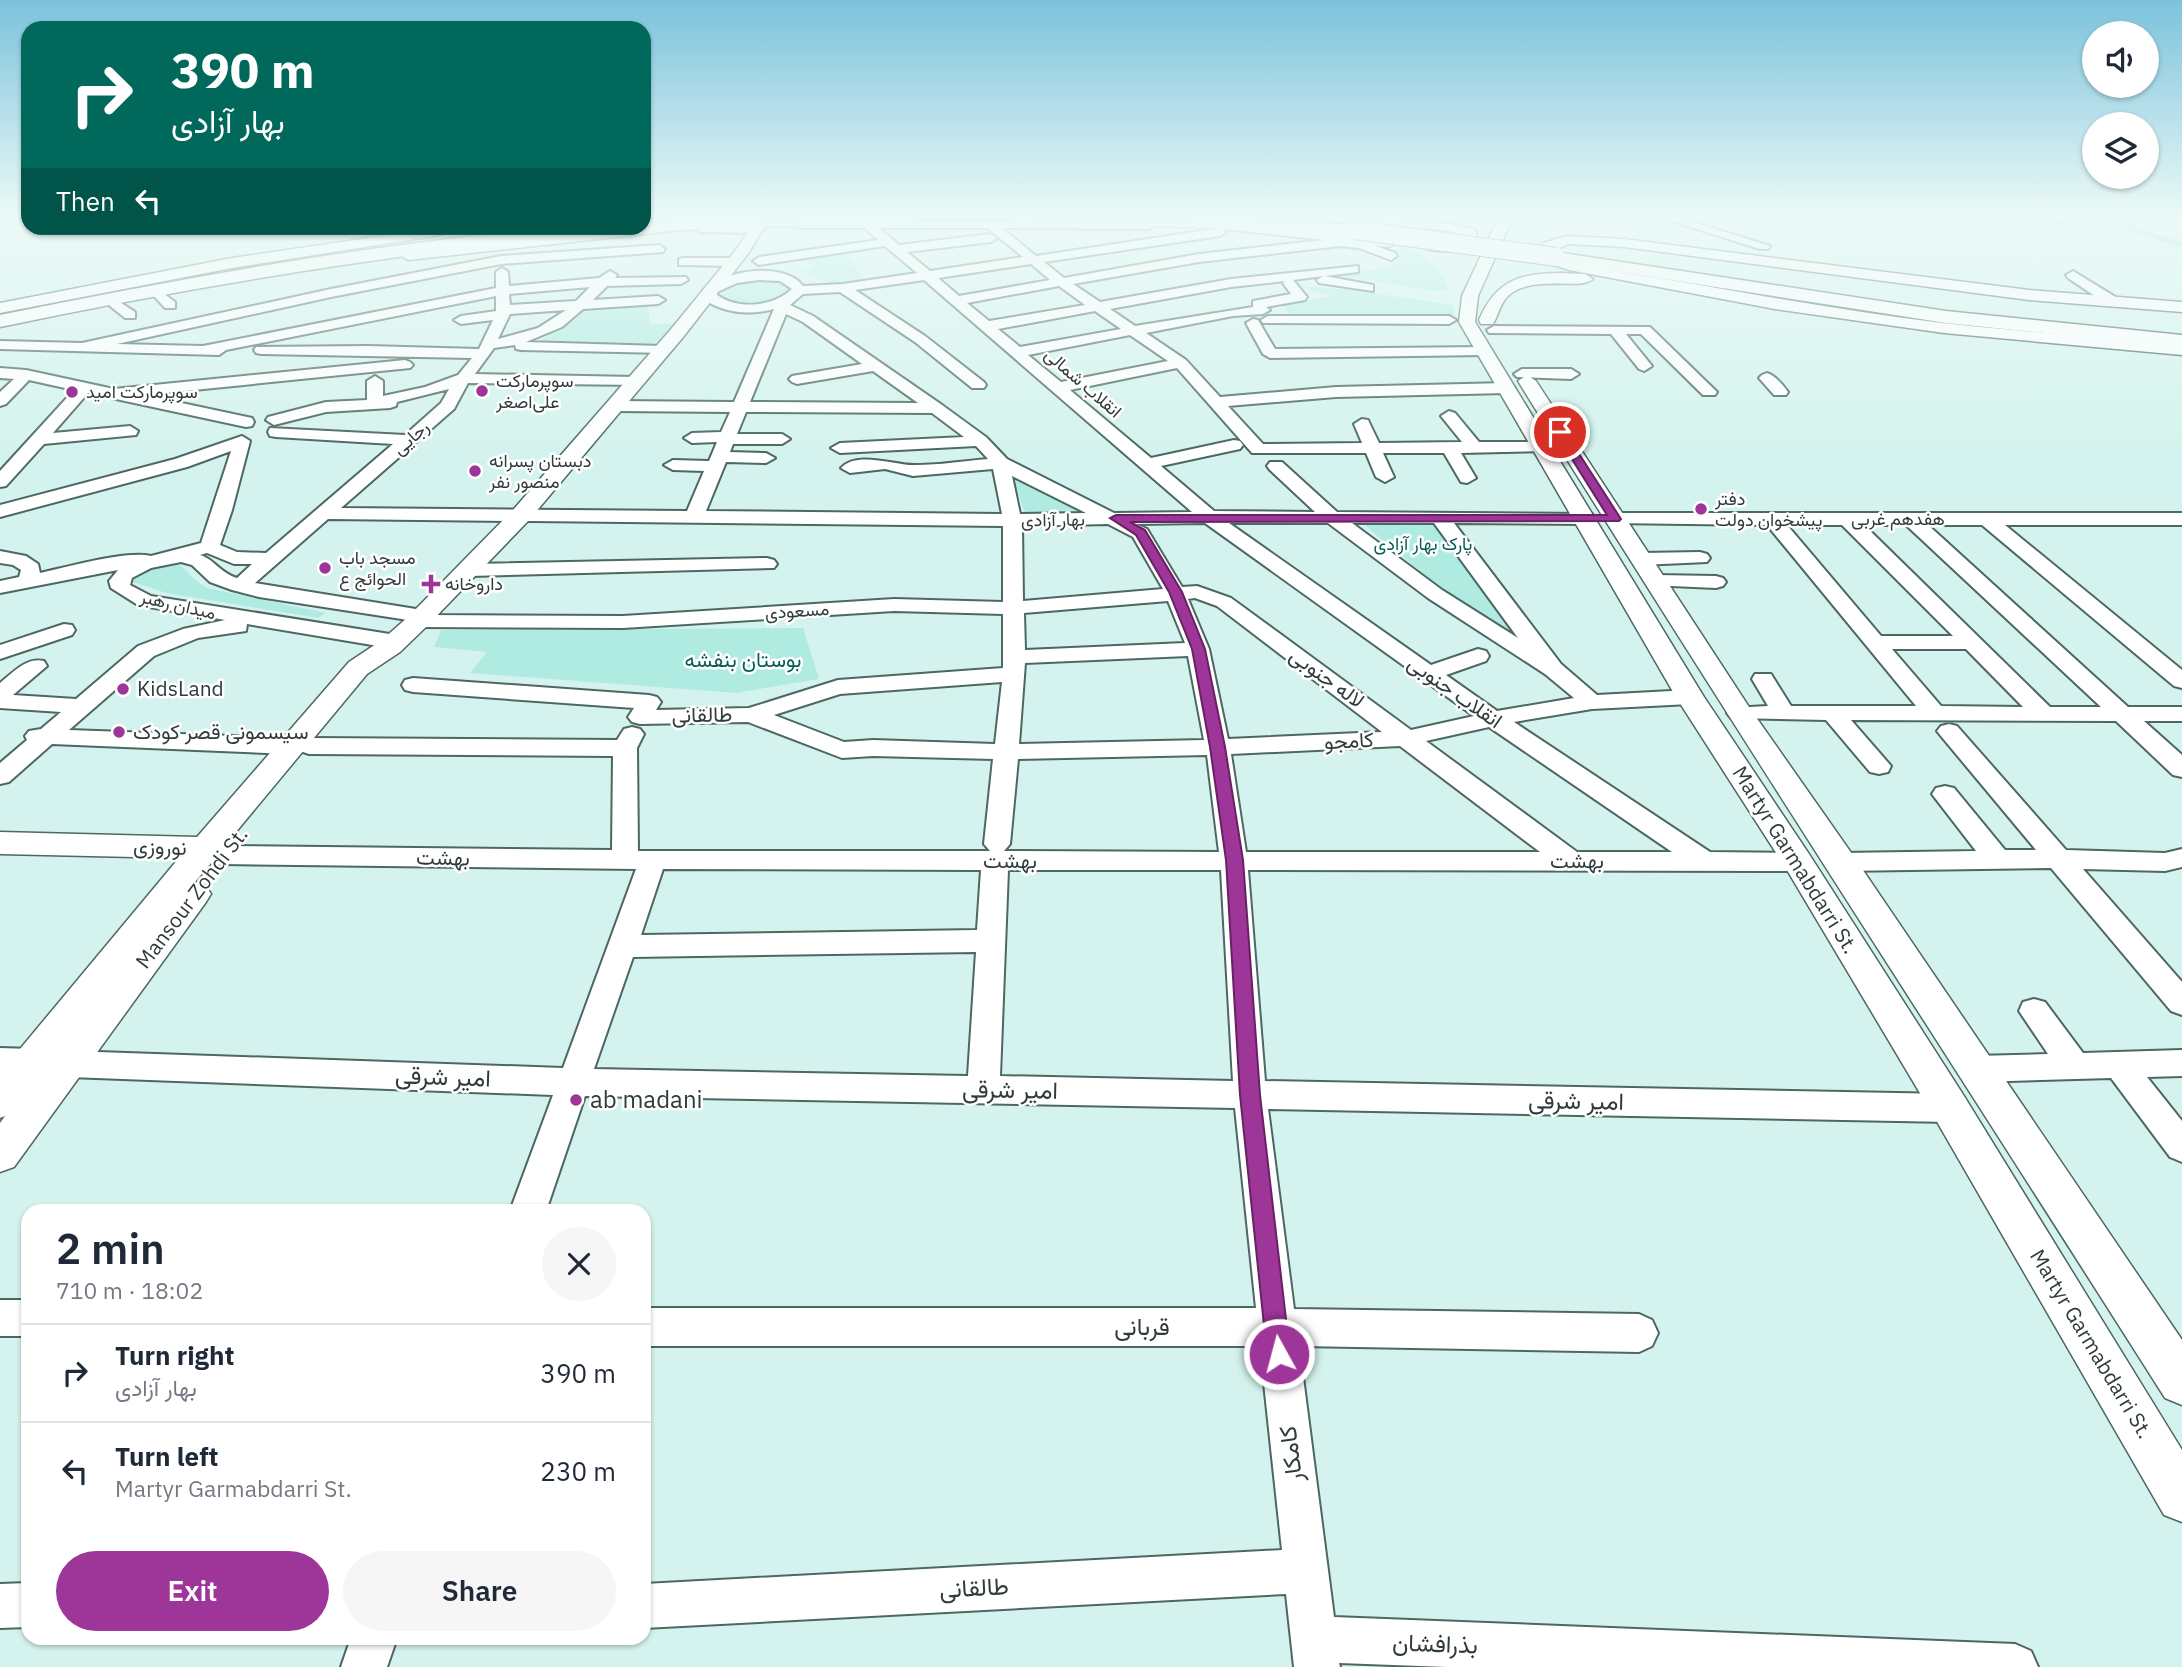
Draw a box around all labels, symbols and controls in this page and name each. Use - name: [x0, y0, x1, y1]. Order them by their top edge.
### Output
- map controls: [2082, 21, 2159, 189]
- button: sound: [2082, 21, 2159, 98]
- text: 390 m: [171, 38, 315, 101]
- icon: right: [56, 49, 147, 140]
- text: بهار آزادی: [171, 100, 285, 142]
- button: layers: [2082, 112, 2159, 189]
- icon: left: [129, 182, 167, 220]
- text: Then: [56, 184, 115, 218]
- street label: انقلاب شمالی: [1040, 343, 1127, 423]
- place label: سوپرمارکت علی‌اصغر: [495, 369, 573, 413]
- place label: سوپرمارکت امید: [86, 380, 198, 404]
- marker: سوپرمارکت علی‌اصغر: [474, 383, 490, 399]
- marker: سوپرمارکت امید: [64, 384, 80, 400]
- pin: [1530, 402, 1590, 462]
- icon: arrive: [1541, 413, 1579, 451]
- street label: رجایی: [388, 415, 434, 460]
- place label: دبستان پسرانه منصور نفر: [488, 449, 591, 493]
- marker: دبستان پسرانه منصور نفر: [467, 463, 483, 479]
- place label: دفتر پیشخوان دولت: [1714, 487, 1822, 532]
- marker: دفتر پیشخوان دولت: [1693, 501, 1709, 517]
- street label: بهار آزادی: [1021, 507, 1085, 532]
- street label: هفدهم غربی: [1851, 507, 1945, 531]
- park label: پارک بهار آزادی: [1374, 532, 1472, 556]
- place label: مسجد باب الحوائج ع: [339, 546, 416, 591]
- marker: مسجد باب الحوائج ع: [317, 560, 333, 576]
- place label: داروخانه: [445, 572, 503, 595]
- marker: داروخانه: [423, 576, 439, 592]
- street label: میدان رهبر: [137, 584, 218, 624]
- street label: مسعودی: [764, 597, 830, 624]
- street label: لاله جنوبی: [1285, 641, 1371, 714]
- park label: بوستان بنفشه: [684, 645, 802, 673]
- street label: انقلاب جنوبی: [1403, 648, 1508, 734]
- place label: KidsLand: [137, 674, 224, 702]
- marker: KidsLand: [115, 681, 131, 697]
- street label: طالقانی: [671, 699, 733, 729]
- place label: سیسمونی قصر کودک: [133, 717, 308, 745]
- marker: سیسمونی قصر کودک: [111, 724, 127, 740]
- street label: کامجو: [1323, 725, 1374, 755]
- street label: Martyr Garmabdarri St.: [1727, 760, 1865, 959]
- street label: Mansour Zohdi St.: [129, 821, 254, 974]
- street label: نوروزی: [133, 831, 187, 861]
- street label: بهشت: [416, 843, 470, 871]
- street label: بهشت: [983, 846, 1037, 874]
- street label: بهشت: [1550, 846, 1604, 874]
- street label: امیر شرقی: [395, 1058, 492, 1094]
- street label: امیر شرقی: [962, 1072, 1058, 1106]
- place label: ab madani: [590, 1083, 703, 1115]
- street label: امیر شرقی: [1528, 1083, 1624, 1117]
- marker: ab madani: [568, 1092, 584, 1108]
- text: 2 min: [56, 1221, 165, 1276]
- button: close: [542, 1227, 616, 1301]
- street label: Martyr Garmabdarri St.: [2024, 1244, 2160, 1443]
- text: 710 m · 18:02: [56, 1275, 203, 1305]
- street label: قربانی: [1114, 1310, 1170, 1342]
- position arrow: [1242, 1317, 1316, 1391]
- text: Turn right: [115, 1338, 234, 1372]
- icon: right: [56, 1354, 94, 1392]
- text: 390 m: [540, 1356, 616, 1390]
- text: بهار آزادی: [115, 1372, 197, 1402]
- street label: کامکار: [1271, 1424, 1309, 1485]
- text: Turn left: [115, 1439, 218, 1473]
- icon: left: [56, 1452, 94, 1490]
- text: 230 m: [540, 1454, 616, 1488]
- text: Martyr Garmabdarri St.: [115, 1473, 352, 1503]
- button: Exit: [56, 1551, 329, 1631]
- button: Share: [343, 1551, 616, 1631]
- street label: طالقانی: [938, 1569, 1009, 1605]
- street label: بذرافشان: [1392, 1626, 1478, 1660]

